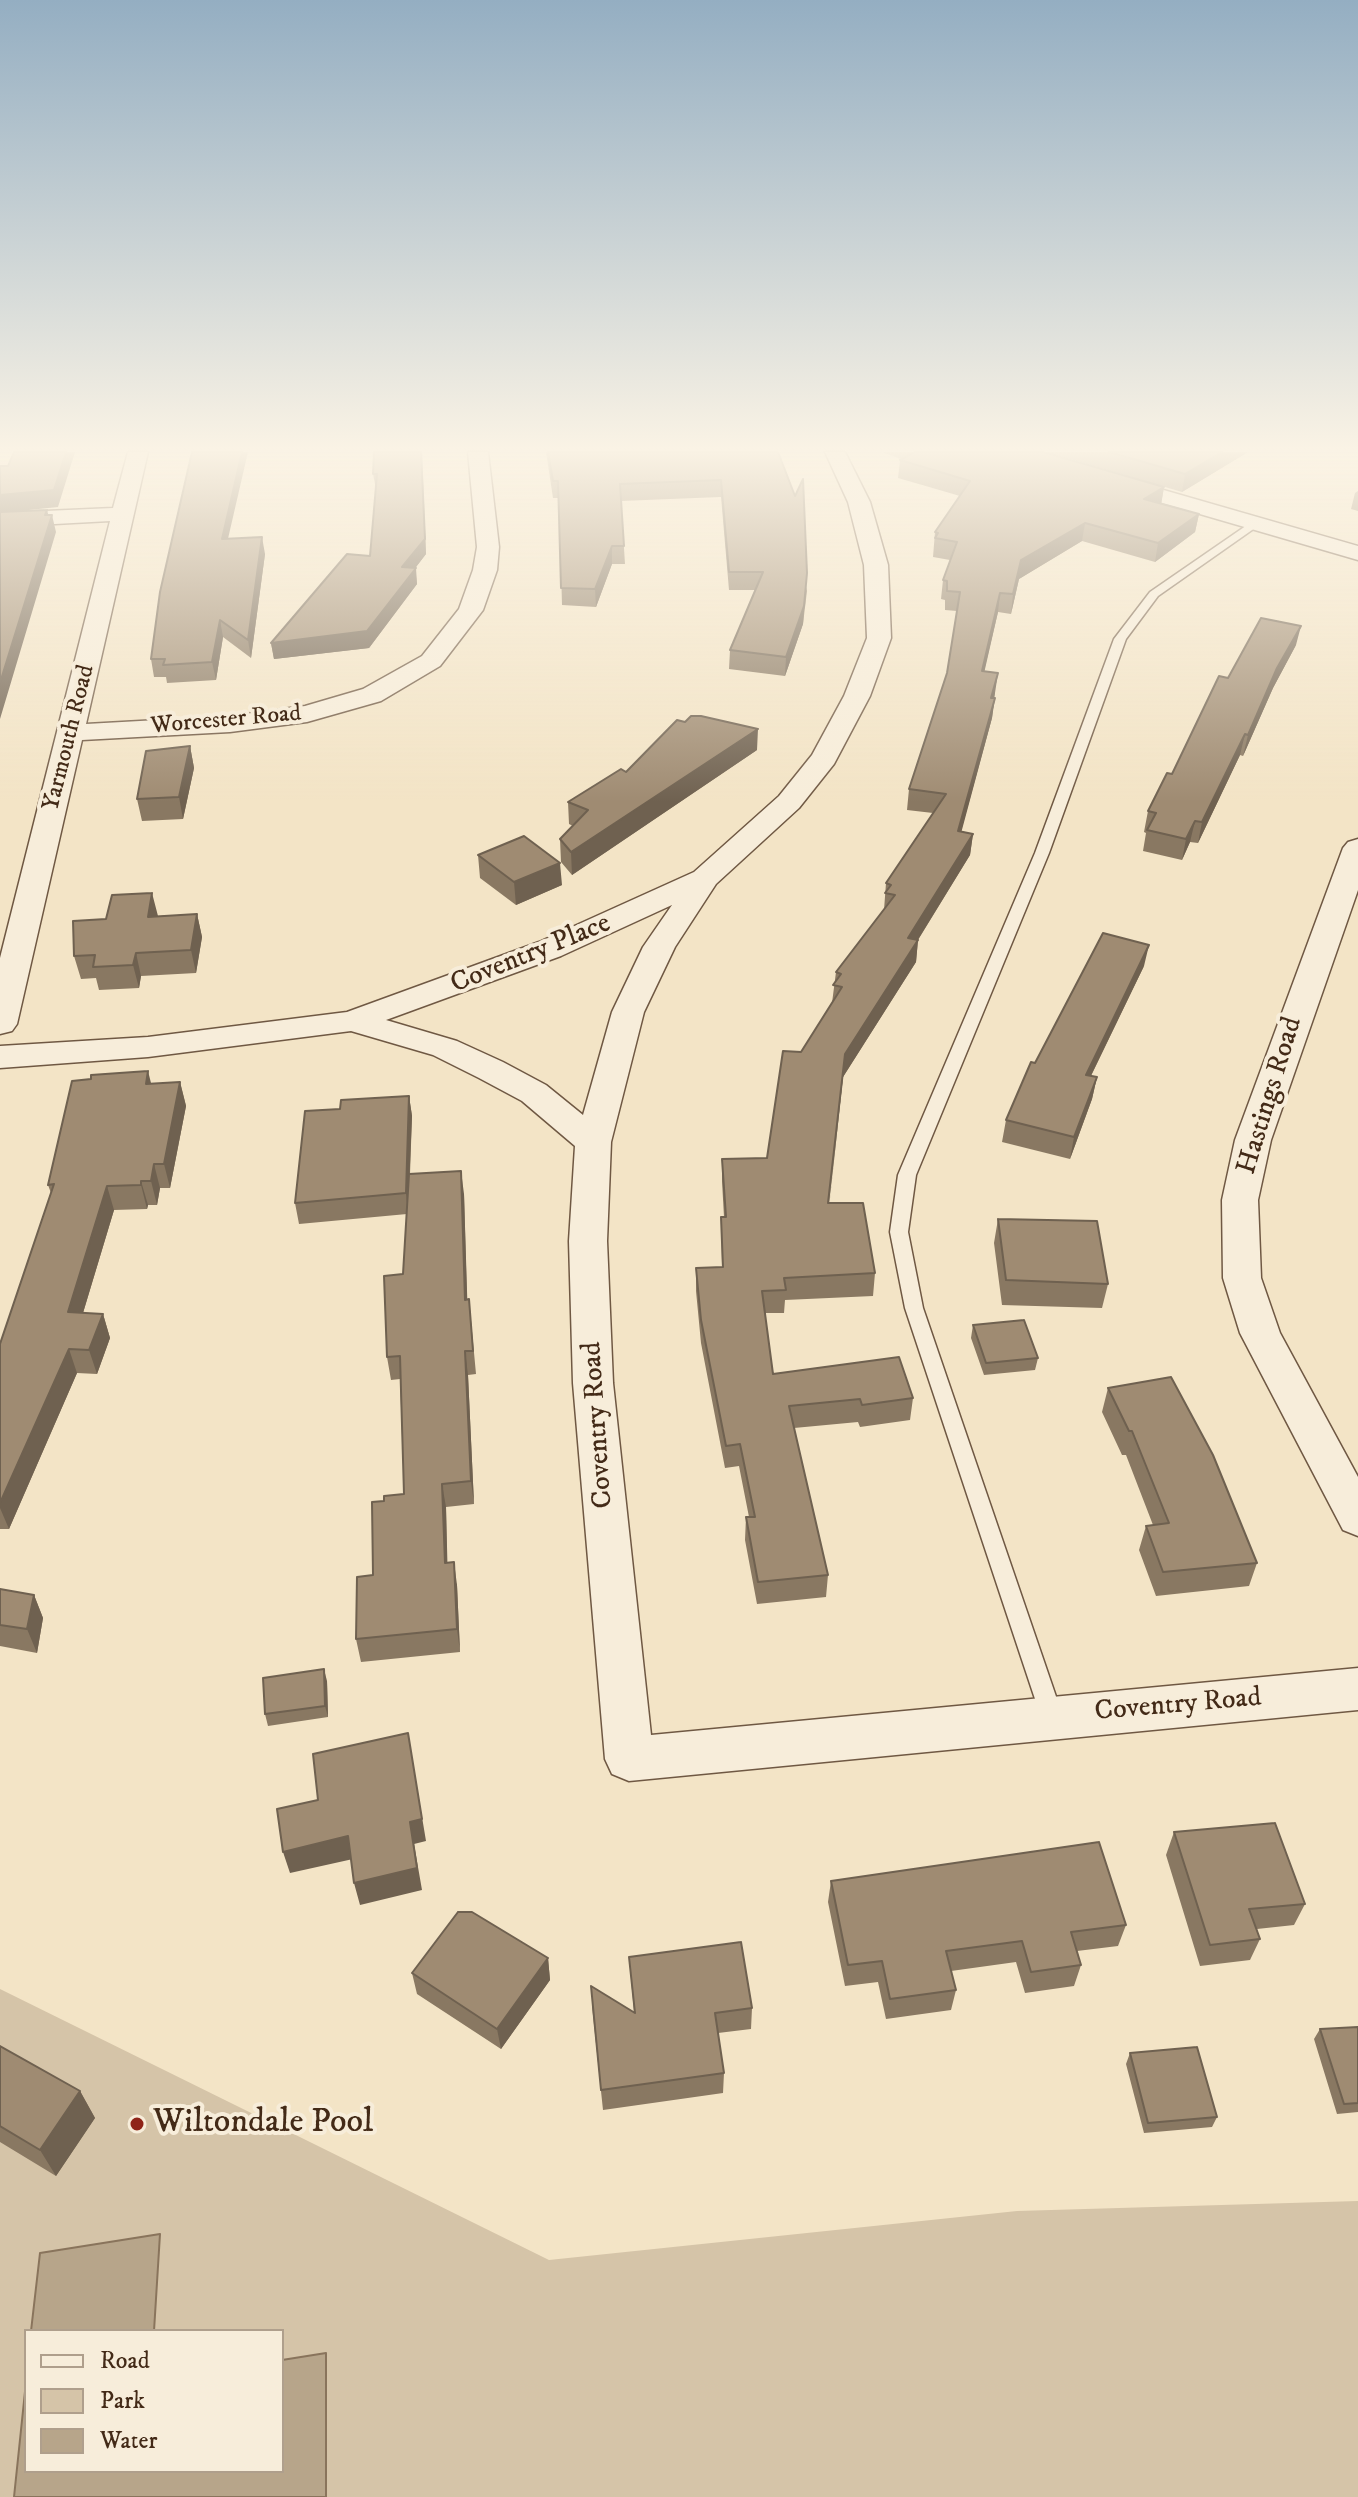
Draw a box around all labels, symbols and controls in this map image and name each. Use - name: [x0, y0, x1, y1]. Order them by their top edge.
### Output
- street label: Yarmouth Road: [38, 662, 102, 814]
- street label: Worcester Road: [150, 700, 302, 742]
- street label: Coventry Place: [446, 908, 616, 1002]
- street label: Hastings Road: [1231, 1013, 1311, 1179]
- street label: Coventry Road: [576, 1340, 622, 1510]
- street label: Coventry Road: [1093, 1682, 1263, 1730]
- place label: Wiltondale Pool: [153, 2104, 373, 2144]
- marker: Wiltondale Pool: [128, 2115, 146, 2133]
- legend: [24, 2329, 284, 2473]
- text: Road: [100, 2346, 150, 2376]
- text: Park: [100, 2386, 145, 2416]
- text: Water: [100, 2426, 157, 2456]

